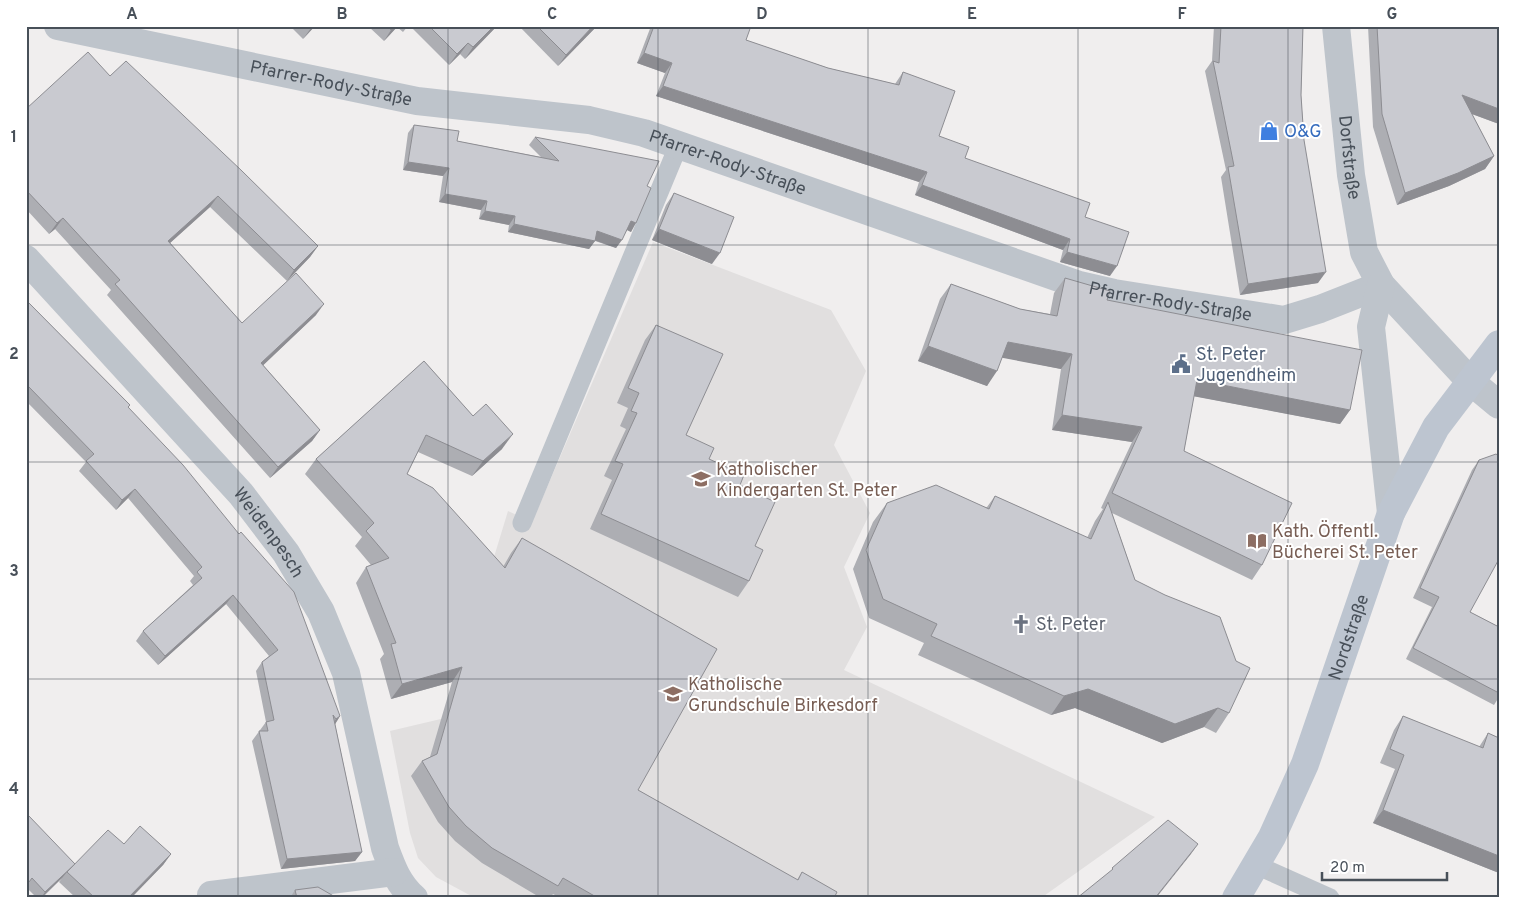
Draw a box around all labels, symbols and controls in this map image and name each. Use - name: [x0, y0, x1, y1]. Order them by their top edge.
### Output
- text: A: [126, 5, 138, 25]
- text: B: [336, 5, 348, 25]
- text: C: [547, 5, 557, 25]
- text: D: [756, 5, 768, 25]
- text: E: [967, 5, 977, 25]
- text: F: [1177, 5, 1187, 25]
- text: G: [1387, 5, 1397, 25]
- street label: Pfarrer-Rody-Straße: [248, 56, 414, 113]
- street label: Dorfstraße: [1332, 114, 1365, 202]
- shop icon: O&G: [1258, 120, 1280, 142]
- place label: O&G: [1284, 121, 1322, 144]
- street label: Pfarrer-Rody-Straße: [646, 126, 809, 202]
- text: 1: [11, 128, 17, 148]
- street label: Pfarrer-Rody-Straße: [1086, 278, 1253, 328]
- place label: St. Peter Jugendheim: [1196, 344, 1296, 388]
- text: 2: [9, 345, 19, 365]
- public building icon: St. Peter Jugendheim: [1170, 353, 1192, 375]
- place label: Katholischer Kindergarten St. Peter: [716, 459, 897, 503]
- school or university icon: Katholischer Kindergarten St. Peter: [690, 468, 712, 490]
- street label: Weidenpesch: [227, 483, 308, 583]
- place label: Kath. Öffentl. Bücherei St. Peter: [1272, 519, 1418, 565]
- library icon: Kath. Öffentl. Bücherei St. Peter: [1246, 530, 1268, 552]
- text: 3: [9, 562, 19, 582]
- street label: Nordstraße: [1324, 592, 1375, 684]
- church icon: St. Peter: [1010, 613, 1032, 635]
- place label: St. Peter: [1036, 614, 1106, 637]
- place label: Katholische Grundschule Birkesdorf: [688, 674, 877, 718]
- school or university icon: Katholische Grundschule Birkesdorf: [662, 683, 684, 705]
- text: 4: [9, 780, 19, 800]
- scale bar: [1322, 849, 1448, 881]
- text: 20 m: [1330, 859, 1365, 878]

